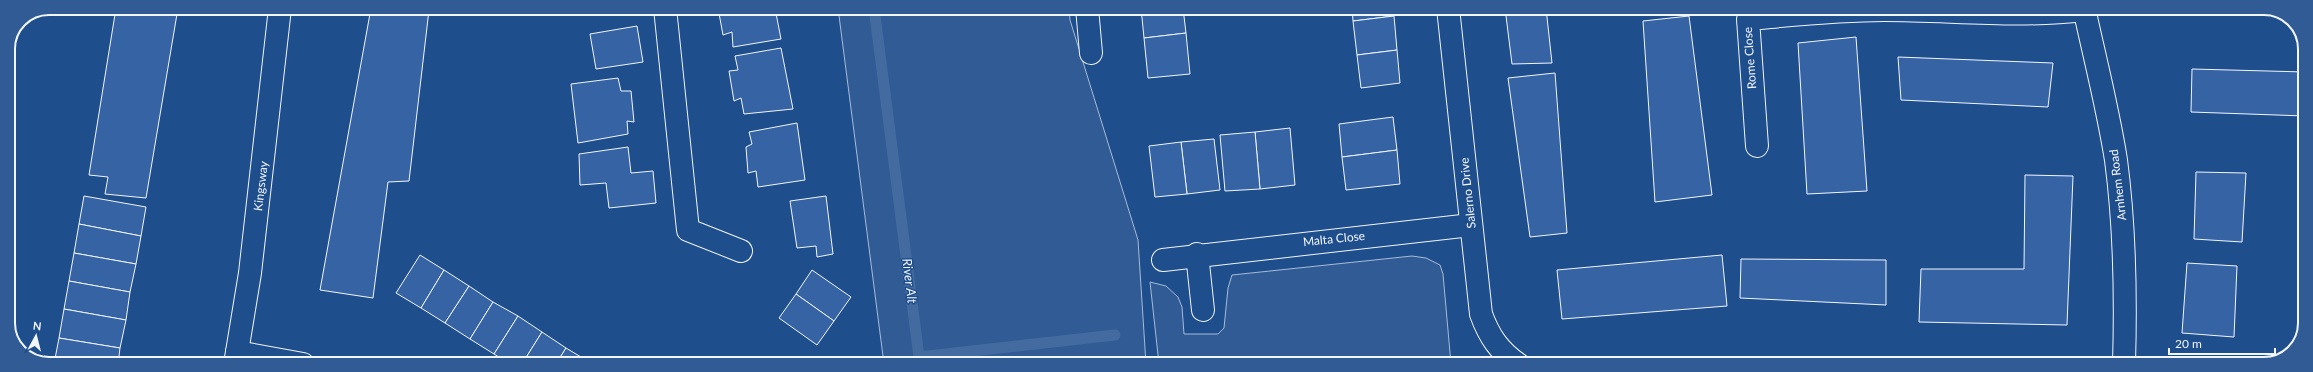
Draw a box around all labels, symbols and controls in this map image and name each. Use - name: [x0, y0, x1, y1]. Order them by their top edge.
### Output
- street label: Rome Close: [1740, 26, 1759, 90]
- street label: Arnhem Road: [2106, 149, 2129, 222]
- street label: Salerno Drive: [1456, 157, 1479, 229]
- street label: Kingsway: [250, 159, 271, 212]
- street label: Malta Close: [1302, 228, 1366, 249]
- water label: River Alt: [899, 257, 921, 305]
- north arrow: [16, 316, 56, 356]
- text: N: [32, 319, 42, 333]
- scale bar: [2169, 330, 2275, 356]
- text: 20 m: [2175, 336, 2202, 351]

